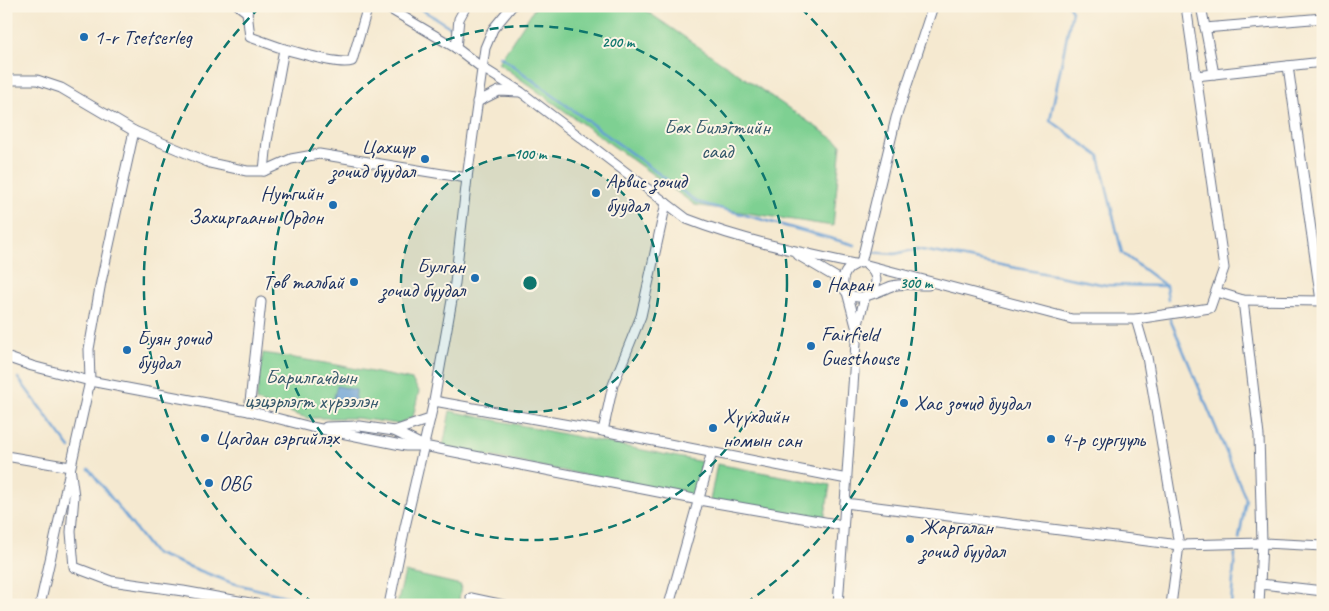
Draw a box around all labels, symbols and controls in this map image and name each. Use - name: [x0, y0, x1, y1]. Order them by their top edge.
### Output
- place label: 1-r Tsetserleg: [94, 24, 194, 50]
- marker: 1-r Tsetserleg: [78, 31, 90, 43]
- text: 200 m: [602, 33, 636, 52]
- park label: Бөх Билэгтийн саад: [664, 114, 771, 164]
- place label: Цахиур зочид буудал: [327, 134, 417, 185]
- text: 100 m: [514, 145, 548, 164]
- marker: Цахиур зочид буудал: [419, 153, 431, 165]
- place label: Арвис зочид буудал: [606, 168, 688, 218]
- place label: Нутгийн Захиргааны Ордон: [189, 180, 324, 230]
- marker: Арвис зочид буудал: [590, 187, 602, 199]
- marker: Нутгийн Захиргааны Ордон: [327, 199, 339, 211]
- place label: Булган зочид буудал: [377, 253, 467, 304]
- place label: Төв талбай: [262, 269, 345, 295]
- place label: Наран: [827, 271, 874, 297]
- marker: Булган зочид буудал: [469, 272, 481, 284]
- centre of rings: [521, 274, 539, 292]
- text: 300 m: [900, 274, 934, 293]
- marker: Төв талбай: [348, 276, 360, 288]
- marker: Наран: [811, 278, 823, 290]
- place label: Fairfield Guesthouse: [821, 321, 900, 371]
- place label: Буян зочид буудал: [137, 325, 213, 375]
- marker: Fairfield Guesthouse: [805, 340, 817, 352]
- marker: Буян зочид буудал: [121, 344, 133, 356]
- park label: Барилгачдын цэцэрлэгт хүрээлэн: [244, 364, 379, 414]
- place label: Хас зочид буудал: [914, 390, 1032, 416]
- marker: Хас зочид буудал: [898, 397, 910, 409]
- place label: Хүүхдийн номын сан: [723, 403, 803, 453]
- marker: Хүүхдийн номын сан: [707, 422, 719, 434]
- place label: Цагдан сэргийлэх: [215, 425, 340, 451]
- place label: 4-р сургууль: [1061, 426, 1147, 452]
- marker: Цагдан сэргийлэх: [199, 432, 211, 444]
- marker: 4-р сургууль: [1045, 433, 1057, 445]
- place label: OBG: [219, 470, 253, 496]
- marker: OBG: [203, 477, 215, 489]
- place label: Жаргалан зочид буудал: [917, 514, 1007, 565]
- marker: Жаргалан зочид буудал: [904, 533, 916, 545]

